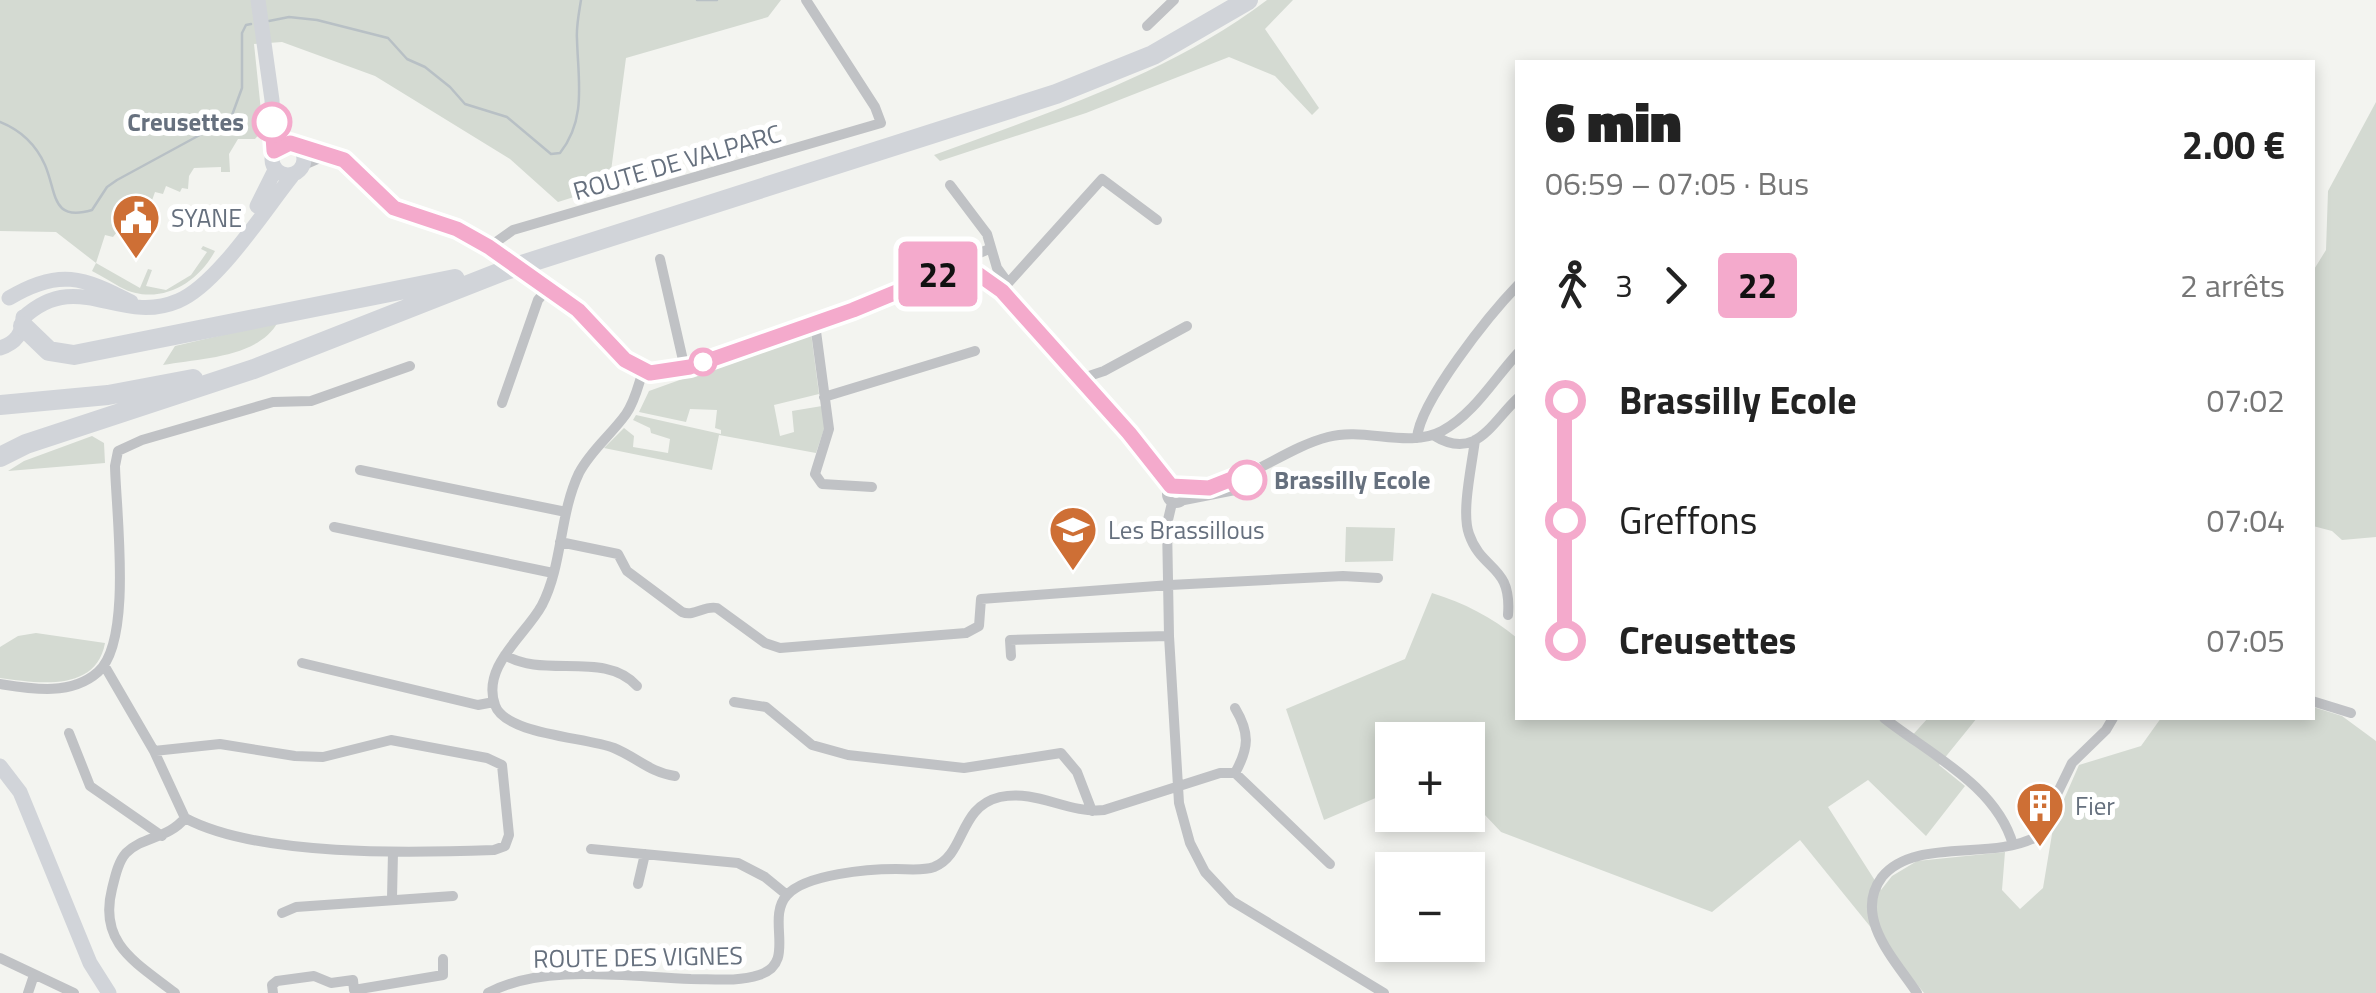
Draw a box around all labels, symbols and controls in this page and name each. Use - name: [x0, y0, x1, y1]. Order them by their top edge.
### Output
- text: 6 min: [1545, 80, 1682, 163]
- place label: Creusettes: [127, 103, 244, 141]
- marker: Creusettes: [253, 103, 291, 141]
- street label: ROUTE DE VALPARC: [569, 114, 785, 210]
- text: 2.00 €: [2182, 116, 2285, 174]
- text: 06:59 – 07:05 · Bus: [1545, 159, 1809, 207]
- public building icon: SYANE: [110, 192, 162, 260]
- place label: SYANE: [171, 199, 242, 237]
- line badge: 22: [893, 242, 983, 306]
- text: 22: [918, 247, 958, 301]
- icon: walk: [1545, 258, 1600, 313]
- icon: forward: [1648, 258, 1703, 313]
- text: 22: [1738, 258, 1777, 312]
- text: 3: [1615, 261, 1633, 309]
- text: 2 arrêts: [2180, 261, 2285, 309]
- unlabelled marker: [690, 349, 716, 375]
- text: Brassilly Ecole: [1619, 371, 1857, 429]
- text: 07:02: [2206, 376, 2285, 424]
- marker: Brassilly Ecole: [1228, 461, 1266, 499]
- place label: Brassilly Ecole: [1274, 461, 1430, 499]
- text: Greffons: [1619, 491, 1757, 549]
- text: 07:04: [2206, 496, 2285, 544]
- school or university icon: Les Brassillous: [1047, 504, 1099, 572]
- place label: Les Brassillous: [1108, 511, 1265, 549]
- text: Creusettes: [1619, 611, 1796, 669]
- text: 07:05: [2206, 616, 2285, 664]
- map controls: [1375, 722, 1485, 962]
- button: +: [1375, 722, 1485, 832]
- building icon: Fier: [2014, 780, 2066, 848]
- place label: Fier: [2075, 787, 2115, 825]
- button: −: [1375, 852, 1485, 962]
- street label: ROUTE DES VIGNES: [533, 936, 743, 978]

